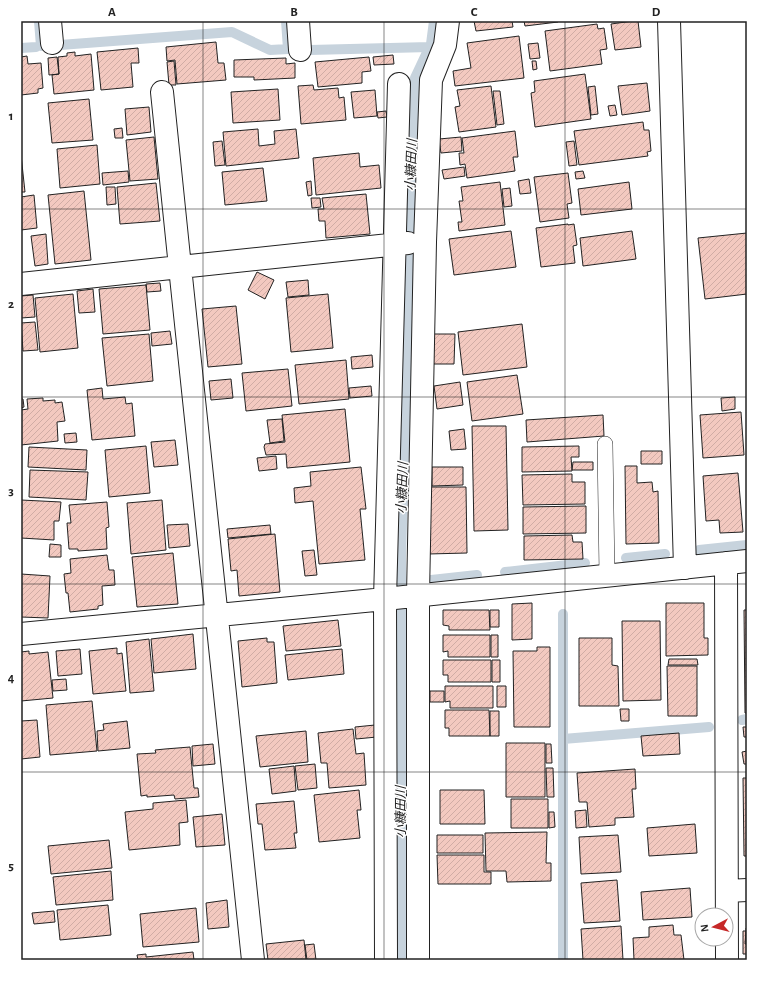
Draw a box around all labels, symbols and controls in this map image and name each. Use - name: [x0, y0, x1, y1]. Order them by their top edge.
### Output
- text: A: [108, 6, 116, 19]
- text: B: [290, 6, 298, 19]
- text: C: [471, 6, 478, 19]
- text: D: [652, 6, 661, 19]
- text: 1: [9, 110, 13, 123]
- water label: 小糠田川: [404, 137, 419, 191]
- text: 2: [8, 298, 14, 311]
- water label: 小糠田川: [395, 460, 410, 514]
- text: 3: [8, 485, 14, 498]
- text: 4: [8, 672, 15, 685]
- water label: 小糠田川: [394, 784, 408, 838]
- text: 5: [8, 860, 14, 873]
- north arrow: [694, 907, 734, 947]
- text: N: [699, 924, 710, 933]

